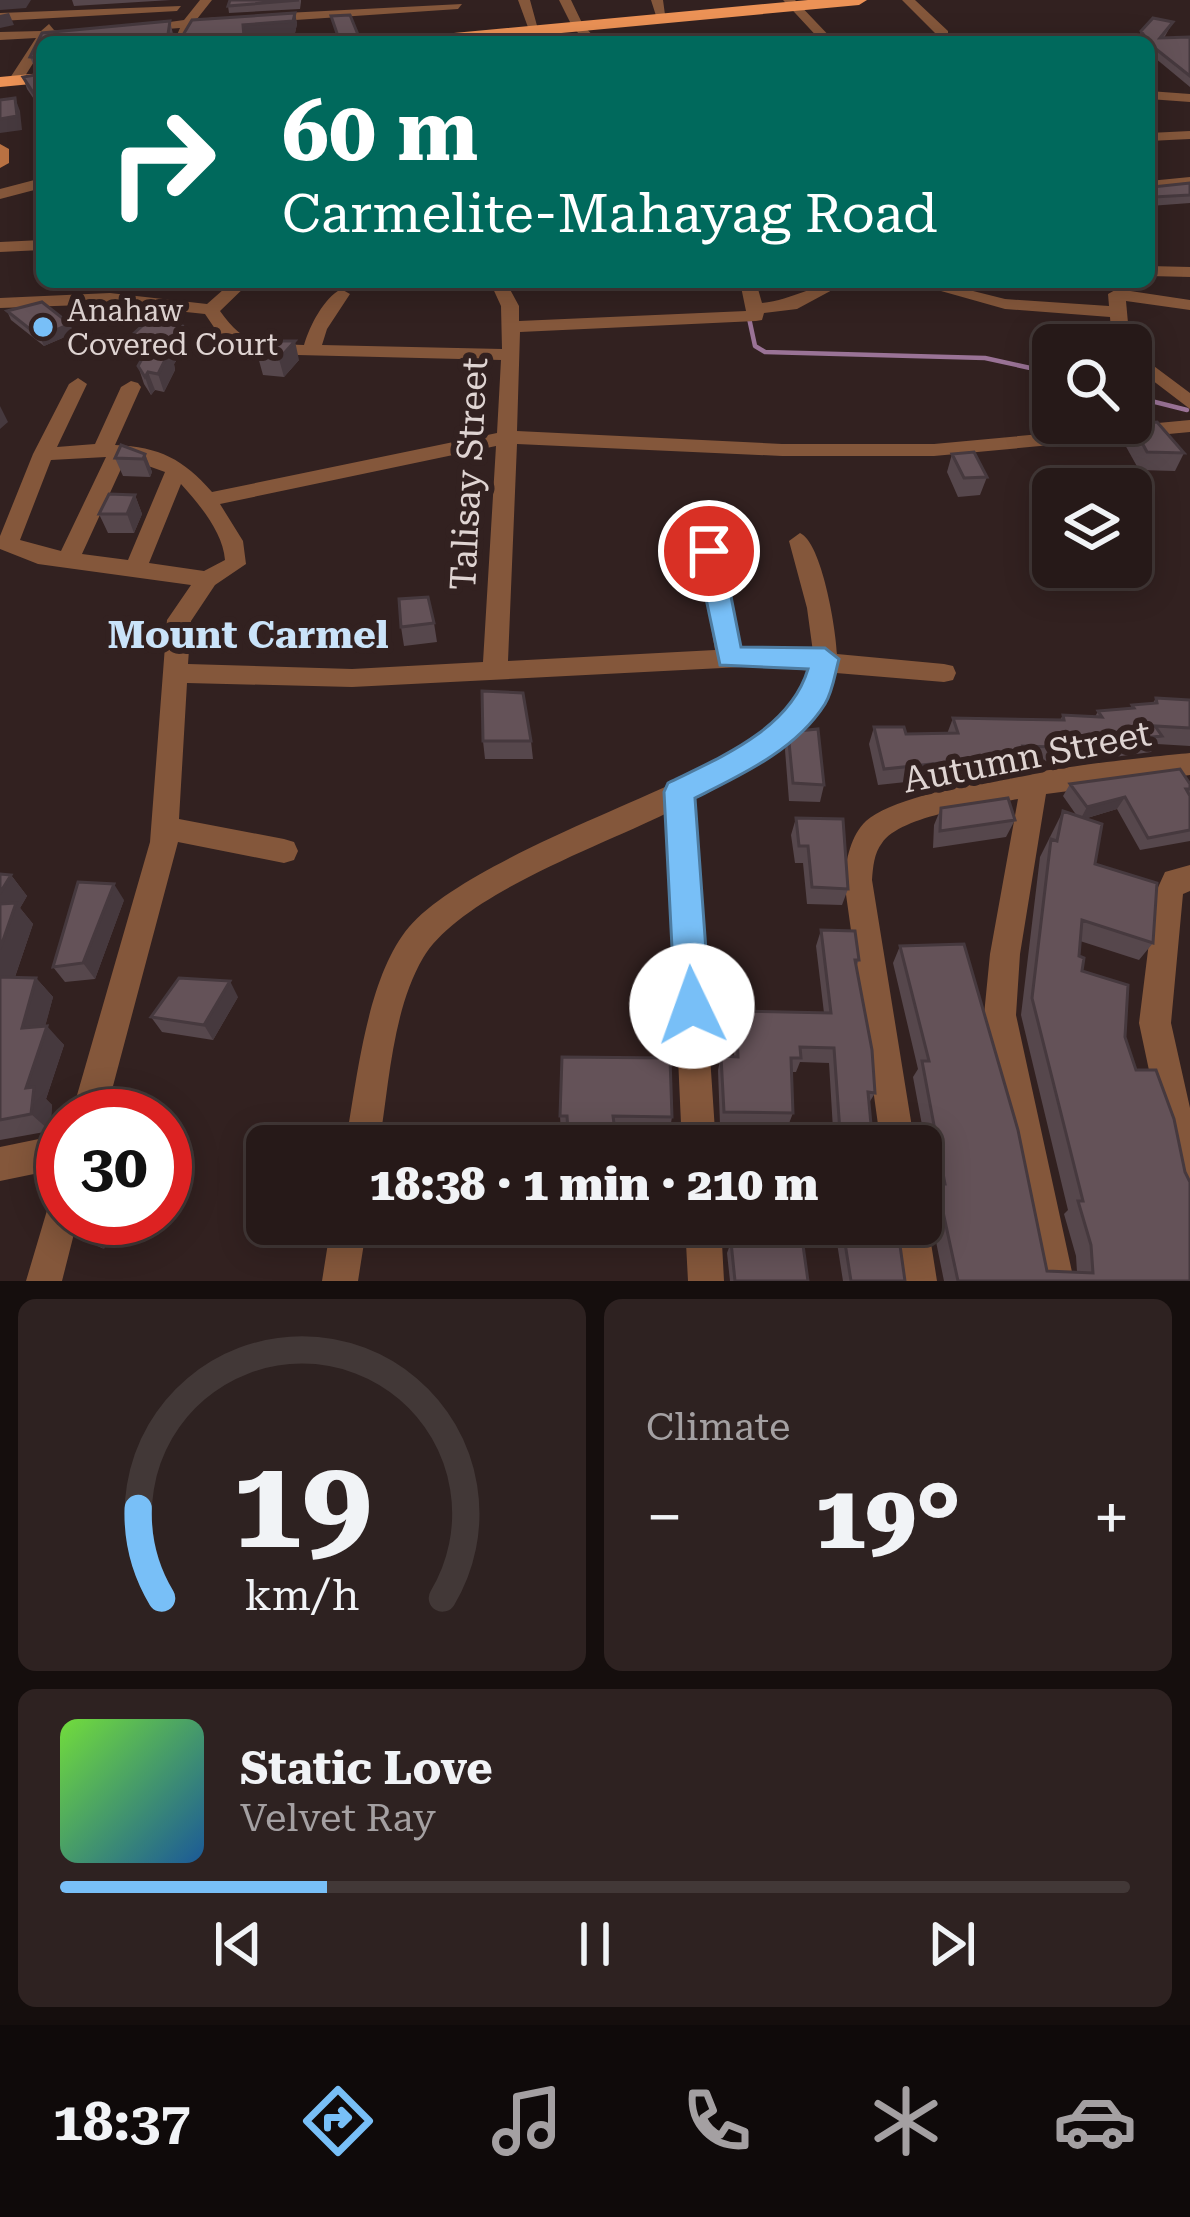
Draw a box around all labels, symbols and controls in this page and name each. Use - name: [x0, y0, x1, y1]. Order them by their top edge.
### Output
- text: 60 m: [282, 82, 478, 180]
- icon: right: [84, 84, 240, 240]
- text: Carmelite-Mahayag Road: [282, 182, 938, 245]
- place label: Anahaw Covered Court: [67, 293, 278, 362]
- marker: Anahaw Covered Court: [30, 314, 56, 340]
- map controls: [1032, 324, 1152, 588]
- button: search: [1032, 324, 1152, 444]
- street label: Talisay Street: [442, 356, 496, 592]
- button: layers: [1032, 468, 1152, 588]
- pin: [658, 500, 760, 602]
- icon: arrive: [676, 518, 742, 584]
- district label: Mount Carmel: [107, 612, 389, 658]
- street label: Autumn Street: [900, 712, 1154, 802]
- position arrow: [629, 943, 755, 1069]
- speed limit sign: 30: [36, 1089, 192, 1245]
- text: 18:38 · 1 min · 210 m: [370, 1158, 818, 1211]
- text: Climate: [646, 1404, 790, 1450]
- text: 19: [232, 1431, 372, 1577]
- text: 19°: [815, 1465, 961, 1570]
- text: −: [646, 1479, 683, 1556]
- text: +: [1093, 1479, 1130, 1556]
- text: km/h: [245, 1570, 359, 1620]
- text: Static Love: [240, 1742, 493, 1795]
- text: Velvet Ray: [240, 1795, 436, 1841]
- icon: previous: [205, 1911, 271, 1977]
- icon: pause: [562, 1911, 628, 1977]
- icon: next: [919, 1911, 985, 1977]
- icon: directions: [296, 2079, 380, 2163]
- icon: music: [485, 2079, 569, 2163]
- icon: phone: [675, 2079, 759, 2163]
- icon: climate: [864, 2079, 948, 2163]
- icon: car: [1053, 2079, 1137, 2163]
- text: 18:37: [53, 2090, 191, 2153]

